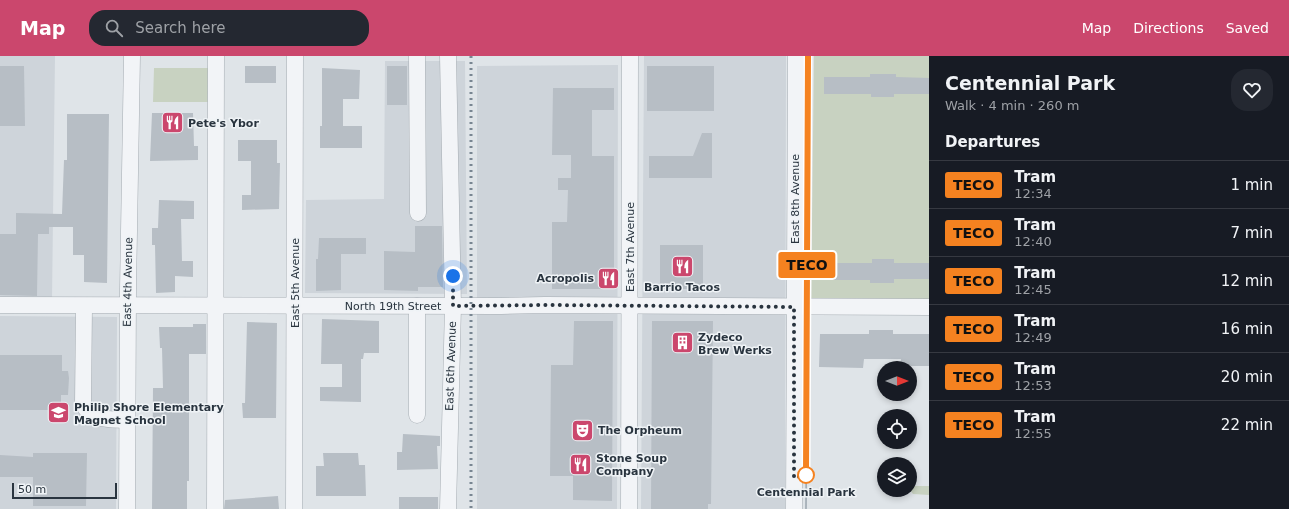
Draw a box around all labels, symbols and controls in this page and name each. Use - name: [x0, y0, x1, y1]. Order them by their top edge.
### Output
- search box: [89, 10, 369, 46]
- text: Map: [20, 17, 65, 39]
- icon: search: [103, 17, 125, 39]
- text: Search here: [135, 19, 225, 37]
- text: Map: [1082, 20, 1111, 36]
- text: Directions: [1133, 20, 1204, 36]
- text: Saved: [1226, 20, 1269, 36]
- button: heart: [1231, 69, 1273, 111]
- text: Centennial Park: [945, 72, 1115, 94]
- text: Walk · 4 min · 260 m: [945, 98, 1079, 113]
- restaurant icon: Pete's Ybor: [160, 110, 186, 136]
- place label: Pete's Ybor: [188, 117, 259, 130]
- text: Departures: [945, 133, 1040, 151]
- street label: East 8th Avenue: [789, 154, 802, 244]
- text: Tram: [1014, 168, 1056, 186]
- text: 1 min: [1230, 176, 1273, 194]
- text: TECO: [953, 177, 994, 193]
- text: 12:34: [1014, 186, 1052, 201]
- street label: East 7th Avenue: [624, 202, 637, 292]
- text: Tram: [1014, 216, 1056, 234]
- text: 7 min: [1230, 224, 1273, 242]
- text: TECO: [953, 225, 994, 241]
- text: 12:40: [1014, 234, 1052, 249]
- street label: East 4th Avenue: [121, 237, 135, 327]
- street label: East 5th Avenue: [289, 238, 302, 328]
- line badge: TECO: [779, 252, 835, 278]
- restaurant icon: Barrio Tacos: [669, 254, 695, 280]
- text: TECO: [786, 257, 828, 273]
- text: Tram: [1014, 264, 1056, 282]
- restaurant icon: Acropolis: [596, 265, 622, 291]
- your location: [443, 266, 463, 286]
- place label: Acropolis: [536, 272, 594, 285]
- text: 12 min: [1221, 272, 1273, 290]
- text: TECO: [953, 273, 994, 289]
- place label: Barrio Tacos: [644, 281, 720, 294]
- text: 12:45: [1014, 282, 1052, 297]
- street label: North 19th Street: [345, 300, 442, 313]
- text: Tram: [1014, 312, 1056, 330]
- text: 16 min: [1221, 320, 1273, 338]
- street label: East 6th Avenue: [443, 321, 459, 411]
- text: TECO: [953, 321, 994, 337]
- building icon: Zydeco Brew Werks: [669, 330, 695, 356]
- text: 12:49: [1014, 330, 1052, 345]
- place label: Zydeco Brew Werks: [698, 331, 772, 357]
- text: Tram: [1014, 360, 1056, 378]
- north arrow: [877, 361, 917, 401]
- map controls: [877, 361, 917, 497]
- text: 20 min: [1221, 368, 1273, 386]
- text: TECO: [953, 369, 994, 385]
- text: 12:53: [1014, 378, 1052, 393]
- school or university icon: Philip Shore Elementary Magnet School: [45, 400, 71, 426]
- place label: Philip Shore Elementary Magnet School: [74, 401, 224, 427]
- text: Tram: [1014, 408, 1056, 426]
- button: locate: [877, 409, 917, 449]
- text: 22 min: [1221, 416, 1273, 434]
- theatre icon: The Orpheum: [569, 417, 595, 443]
- text: TECO: [953, 417, 994, 433]
- place label: The Orpheum: [598, 424, 682, 437]
- text: 12:55: [1014, 426, 1052, 441]
- restaurant icon: Stone Soup Company: [568, 451, 594, 477]
- place label: Stone Soup Company: [596, 452, 667, 478]
- button: layers: [877, 457, 917, 497]
- marker: Centennial Park: [797, 466, 815, 484]
- scale bar: [12, 481, 117, 500]
- text: 50 m: [18, 483, 46, 496]
- place label: Centennial Park: [757, 486, 856, 499]

